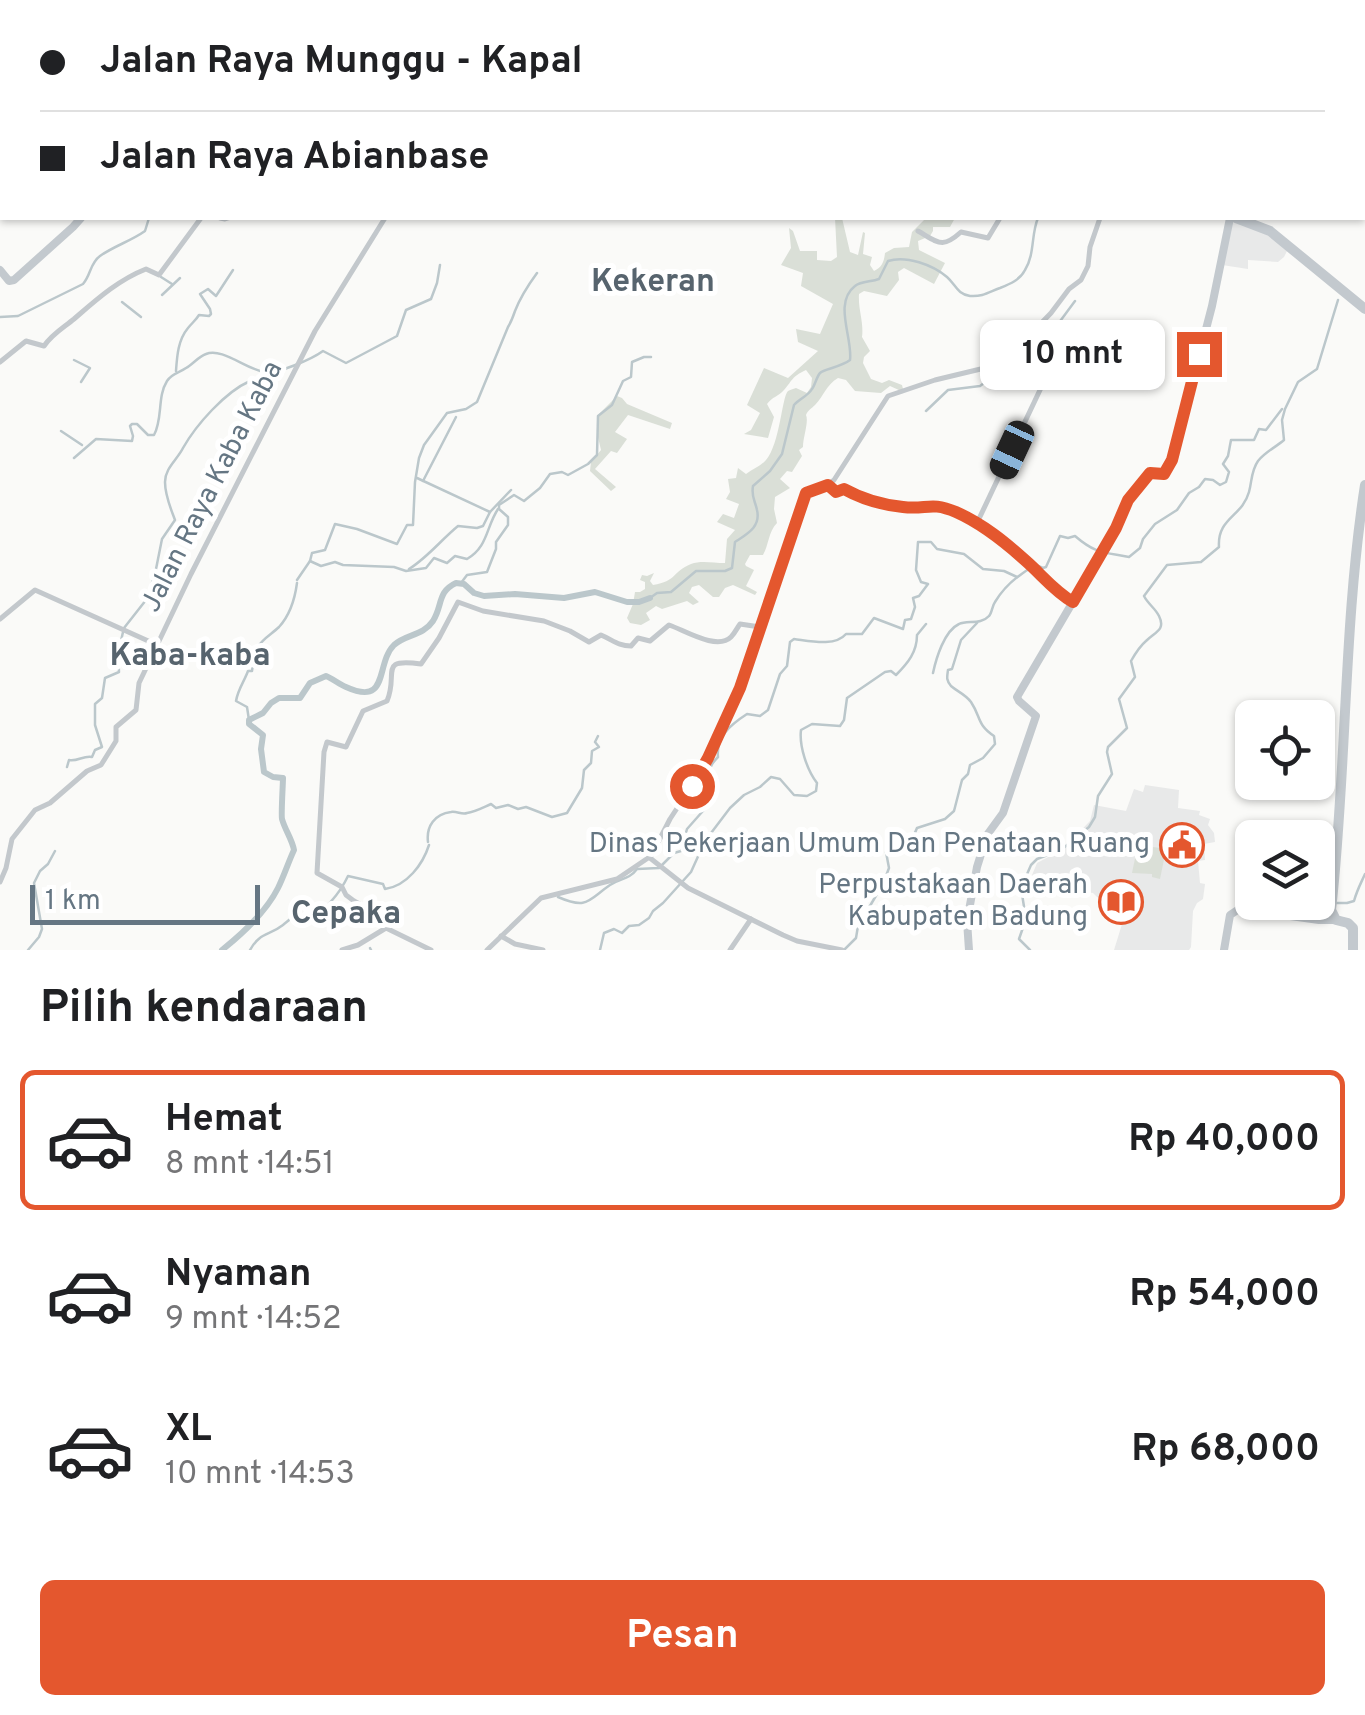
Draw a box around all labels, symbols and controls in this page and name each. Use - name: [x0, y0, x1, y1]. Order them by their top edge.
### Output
- text: Jalan Raya Munggu - Kapal: [100, 38, 583, 87]
- text: Jalan Raya Abianbase: [100, 134, 489, 183]
- district label: Kekeran: [591, 263, 715, 303]
- callout: 10 mnt: [979, 319, 1164, 389]
- route end: [1177, 332, 1222, 377]
- text: 10 mnt: [1022, 335, 1123, 375]
- street label: Jalan Raya Kaba Kaba: [134, 355, 292, 619]
- car: [986, 416, 1038, 484]
- district label: Kaba-kaba: [110, 637, 271, 677]
- map controls: [1235, 700, 1335, 920]
- button: locate: [1235, 700, 1335, 800]
- route start: [670, 764, 715, 809]
- button: layers: [1235, 820, 1335, 920]
- public building icon: Dinas Pekerjaan Umum Dan Penataan Ruang: [1159, 822, 1205, 868]
- place label: Dinas Pekerjaan Umum Dan Penataan Ruang: [589, 827, 1150, 863]
- place label: Perpustakaan Daerah Kabupaten Badung: [818, 868, 1088, 936]
- library icon: Perpustakaan Daerah Kabupaten Badung: [1098, 879, 1144, 925]
- scale bar: [30, 880, 260, 924]
- text: 1 km: [45, 884, 101, 920]
- district label: Cepaka: [291, 895, 401, 935]
- text: Pilih kendaraan: [40, 981, 368, 1038]
- icon: car: [45, 1095, 135, 1185]
- text: Hemat: [165, 1096, 283, 1145]
- text: Rp 40,000: [1128, 1116, 1320, 1165]
- text: 8 mnt · 14:51: [165, 1145, 334, 1185]
- icon: car: [45, 1250, 135, 1340]
- text: Nyaman: [165, 1251, 312, 1300]
- text: Rp 54,000: [1129, 1271, 1320, 1320]
- text: 9 mnt · 14:52: [165, 1300, 341, 1340]
- icon: car: [45, 1405, 135, 1495]
- text: XL: [165, 1406, 212, 1455]
- text: Rp 68,000: [1131, 1426, 1320, 1475]
- text: 10 mnt · 14:53: [165, 1455, 355, 1495]
- button: Pesan: [40, 1580, 1325, 1695]

